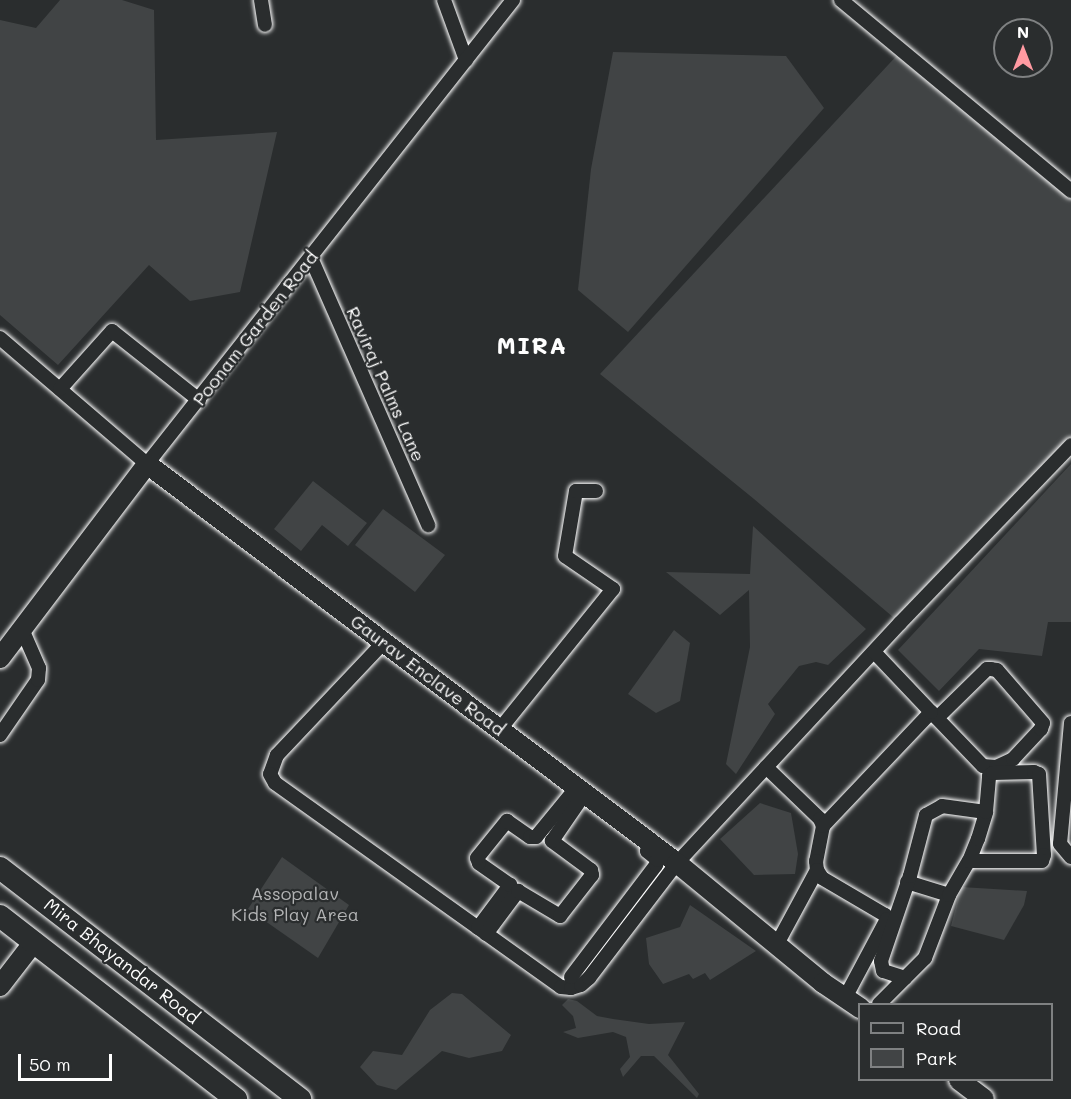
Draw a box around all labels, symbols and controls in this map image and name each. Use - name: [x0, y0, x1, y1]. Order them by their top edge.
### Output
- north arrow: [993, 18, 1053, 78]
- text: N: [1017, 21, 1029, 42]
- street label: Poonam Garden Road: [188, 246, 322, 410]
- street label: Raviraj Palms Lane: [342, 303, 430, 465]
- district label: MIRA: [497, 331, 567, 359]
- street label: Gaurav Enclave Road: [347, 610, 509, 740]
- park label: Assopalav Kids Play Area: [231, 883, 359, 926]
- street label: Mira Bhayandar Road: [40, 894, 204, 1028]
- legend: [858, 1003, 1053, 1081]
- text: Road: [916, 1016, 961, 1040]
- scale bar: [21, 1042, 116, 1080]
- text: Park: [916, 1046, 957, 1070]
- text: 50 m: [29, 1052, 71, 1076]

